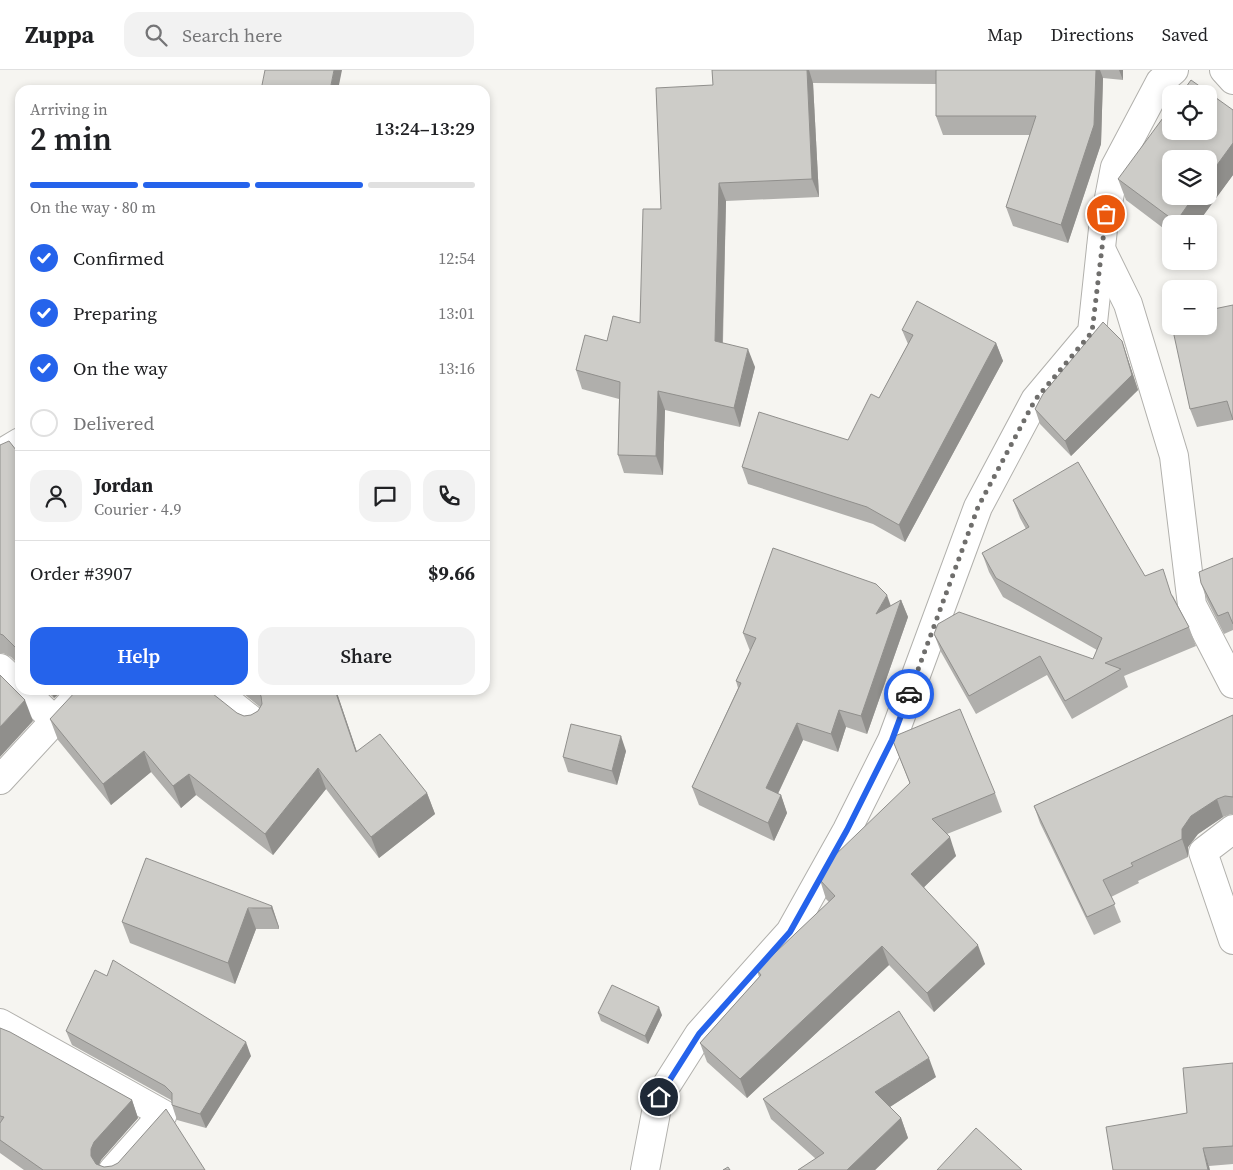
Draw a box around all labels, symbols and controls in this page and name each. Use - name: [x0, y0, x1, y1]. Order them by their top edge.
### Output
- search box: [124, 12, 474, 57]
- text: Zuppa: [25, 18, 94, 51]
- icon: search: [142, 21, 170, 49]
- text: Search here: [182, 22, 282, 48]
- text: Map: [987, 22, 1023, 47]
- text: Directions: [1051, 22, 1134, 47]
- text: Saved: [1162, 22, 1208, 47]
- map controls: [1162, 85, 1217, 335]
- button: locate: [1162, 85, 1217, 140]
- text: Arriving in: [30, 98, 108, 120]
- text: 13:24–13:29: [375, 115, 475, 141]
- text: 2 min: [30, 117, 112, 161]
- button: layers: [1162, 150, 1217, 205]
- pin: [1085, 193, 1127, 235]
- text: On the way · 80 m: [30, 196, 156, 218]
- icon: bag: [1092, 200, 1120, 228]
- button: +: [1162, 215, 1217, 270]
- icon: check: [30, 244, 58, 272]
- text: Confirmed: [73, 245, 164, 271]
- text: 12:54: [438, 247, 475, 269]
- button: −: [1162, 280, 1217, 335]
- icon: check: [30, 299, 58, 327]
- text: Preparing: [73, 300, 157, 326]
- text: 13:01: [438, 302, 475, 324]
- icon: check: [30, 354, 58, 382]
- text: On the way: [73, 355, 168, 381]
- text: 13:16: [438, 357, 475, 379]
- text: Delivered: [73, 410, 154, 436]
- button: person: [30, 470, 82, 522]
- button: chat: [359, 470, 411, 522]
- button: phone: [423, 470, 475, 522]
- text: Jordan: [94, 472, 153, 498]
- text: Courier · 4.9: [94, 498, 182, 520]
- text: Order #3907: [30, 560, 132, 586]
- text: $9.66: [428, 560, 475, 586]
- button: Help: [30, 627, 248, 685]
- button: Share: [258, 627, 475, 685]
- courier: [884, 669, 934, 719]
- icon: car: [895, 680, 923, 708]
- pin: [638, 1076, 680, 1118]
- icon: home: [645, 1083, 673, 1111]

